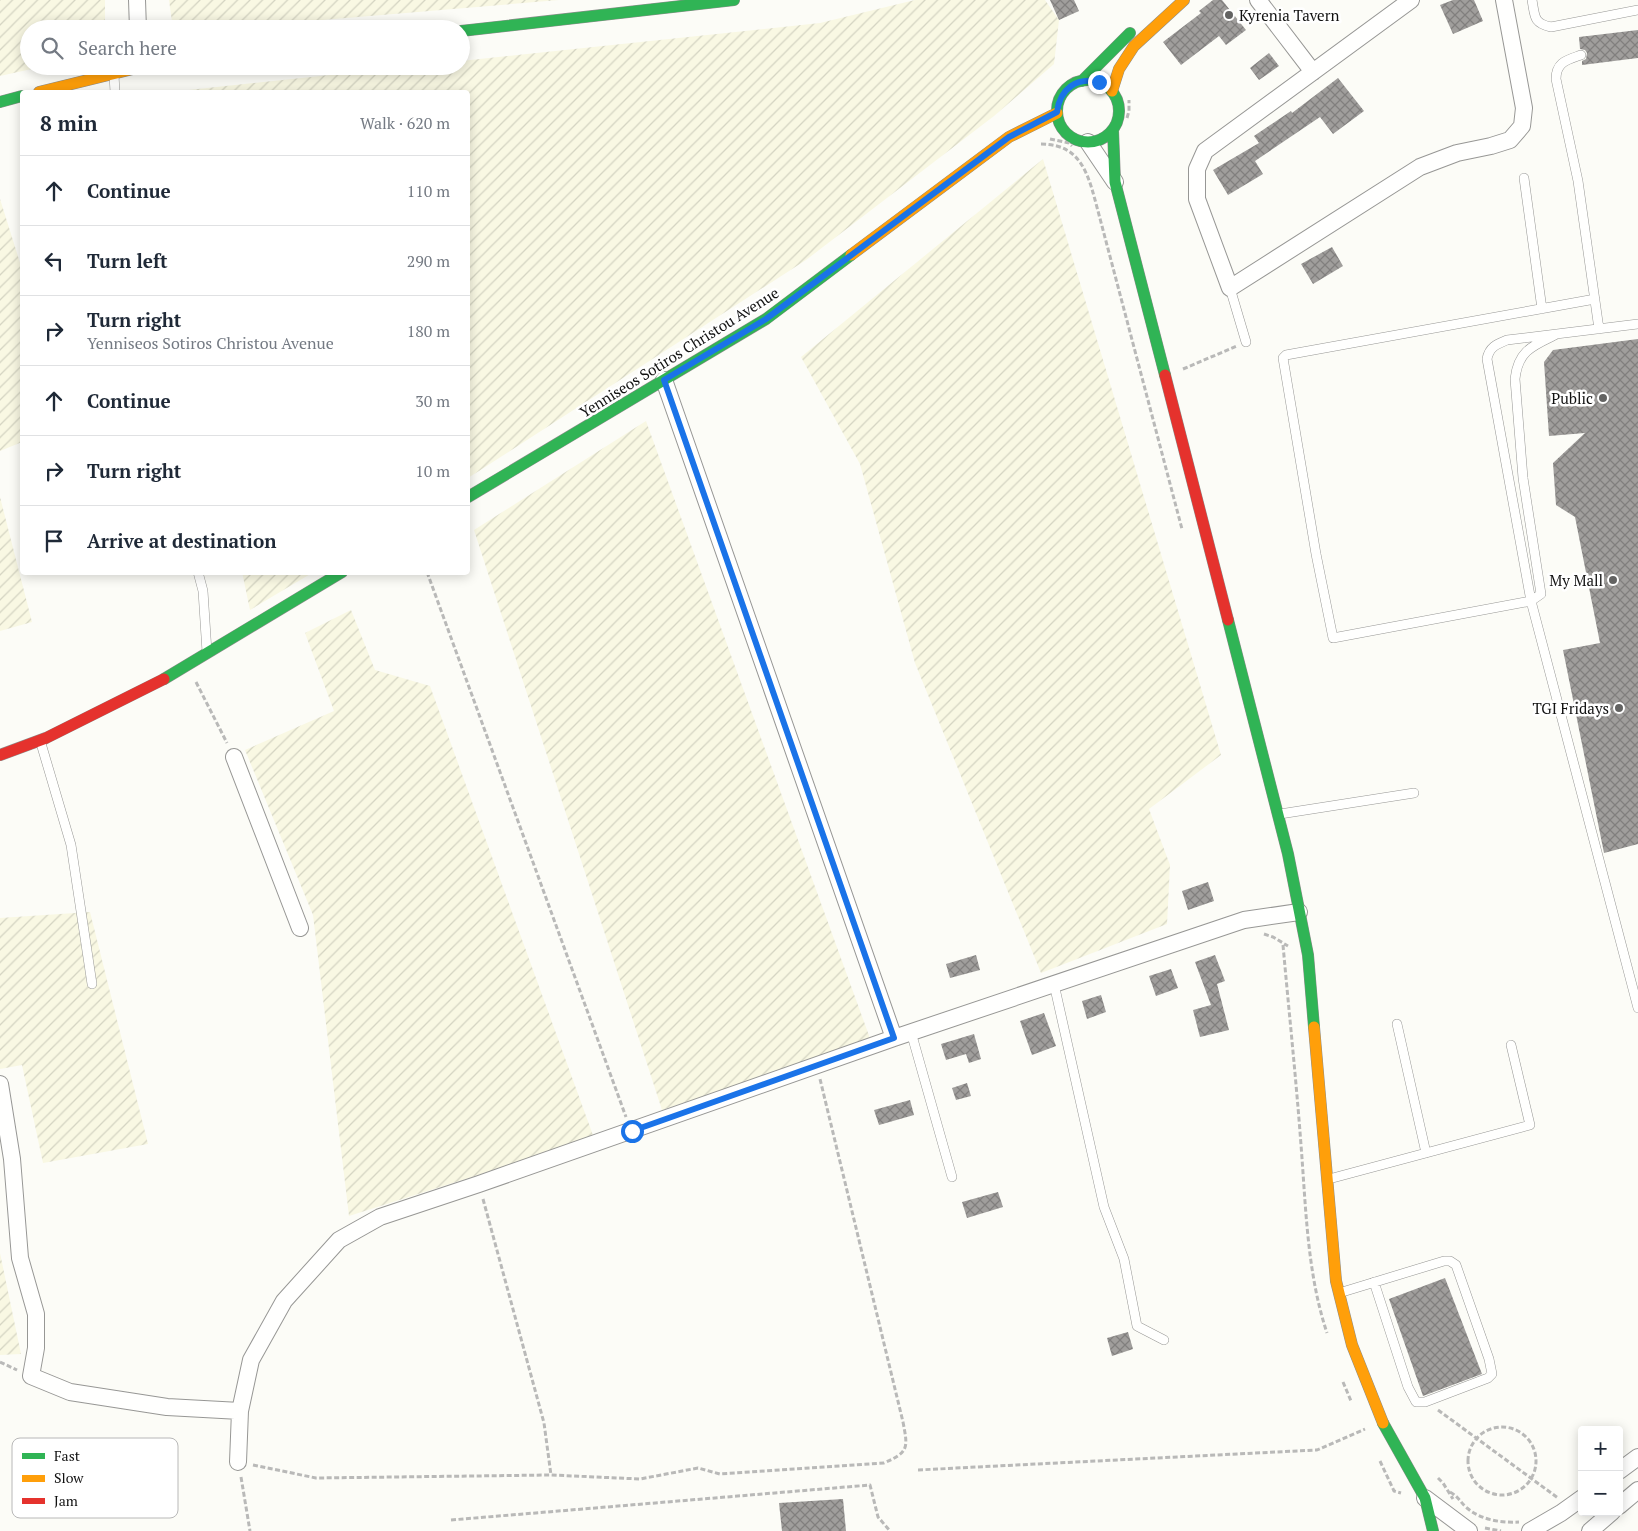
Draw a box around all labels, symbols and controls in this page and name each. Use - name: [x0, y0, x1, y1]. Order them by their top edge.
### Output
- place label: Kyrenia Tavern: [1239, 5, 1339, 25]
- marker: Kyrenia Tavern: [1223, 9, 1235, 21]
- search box: [20, 20, 470, 75]
- icon: search: [38, 34, 66, 62]
- text: Search here: [78, 35, 177, 60]
- route end: [1088, 71, 1111, 94]
- text: 8 min: [40, 109, 97, 137]
- text: Walk · 620 m: [360, 112, 450, 134]
- icon: ahead: [40, 177, 68, 205]
- text: Continue: [87, 178, 171, 203]
- text: 110 m: [407, 180, 450, 202]
- icon: left: [40, 247, 68, 275]
- text: Turn left: [87, 248, 168, 273]
- text: 290 m: [407, 250, 450, 272]
- street label: Yenniseos Sotiros Christou Avenue: [576, 282, 782, 422]
- text: Turn right: [87, 307, 181, 332]
- icon: right: [40, 317, 68, 345]
- text: 180 m: [407, 320, 450, 342]
- text: Yenniseos Sotiros Christou Avenue: [87, 332, 334, 354]
- icon: ahead: [40, 387, 68, 415]
- text: Continue: [87, 388, 171, 413]
- place label: Public: [1551, 388, 1593, 408]
- text: 30 m: [415, 390, 450, 412]
- marker: Public: [1597, 392, 1609, 404]
- icon: right: [40, 457, 68, 485]
- text: Turn right: [87, 458, 181, 483]
- text: 10 m: [415, 460, 450, 482]
- icon: arrive: [40, 527, 68, 555]
- text: Arrive at destination: [87, 528, 276, 553]
- place label: My Mall: [1549, 570, 1603, 590]
- marker: My Mall: [1607, 574, 1619, 586]
- place label: TGI Fridays: [1532, 698, 1609, 718]
- marker: TGI Fridays: [1613, 702, 1625, 714]
- route start: [621, 1120, 644, 1143]
- map controls: [1578, 1426, 1623, 1516]
- button: +: [1578, 1426, 1623, 1471]
- legend: [12, 1438, 178, 1518]
- text: Fast: [54, 1446, 81, 1465]
- text: Slow: [54, 1468, 84, 1487]
- button: −: [1578, 1471, 1623, 1516]
- text: Jam: [54, 1491, 78, 1510]

